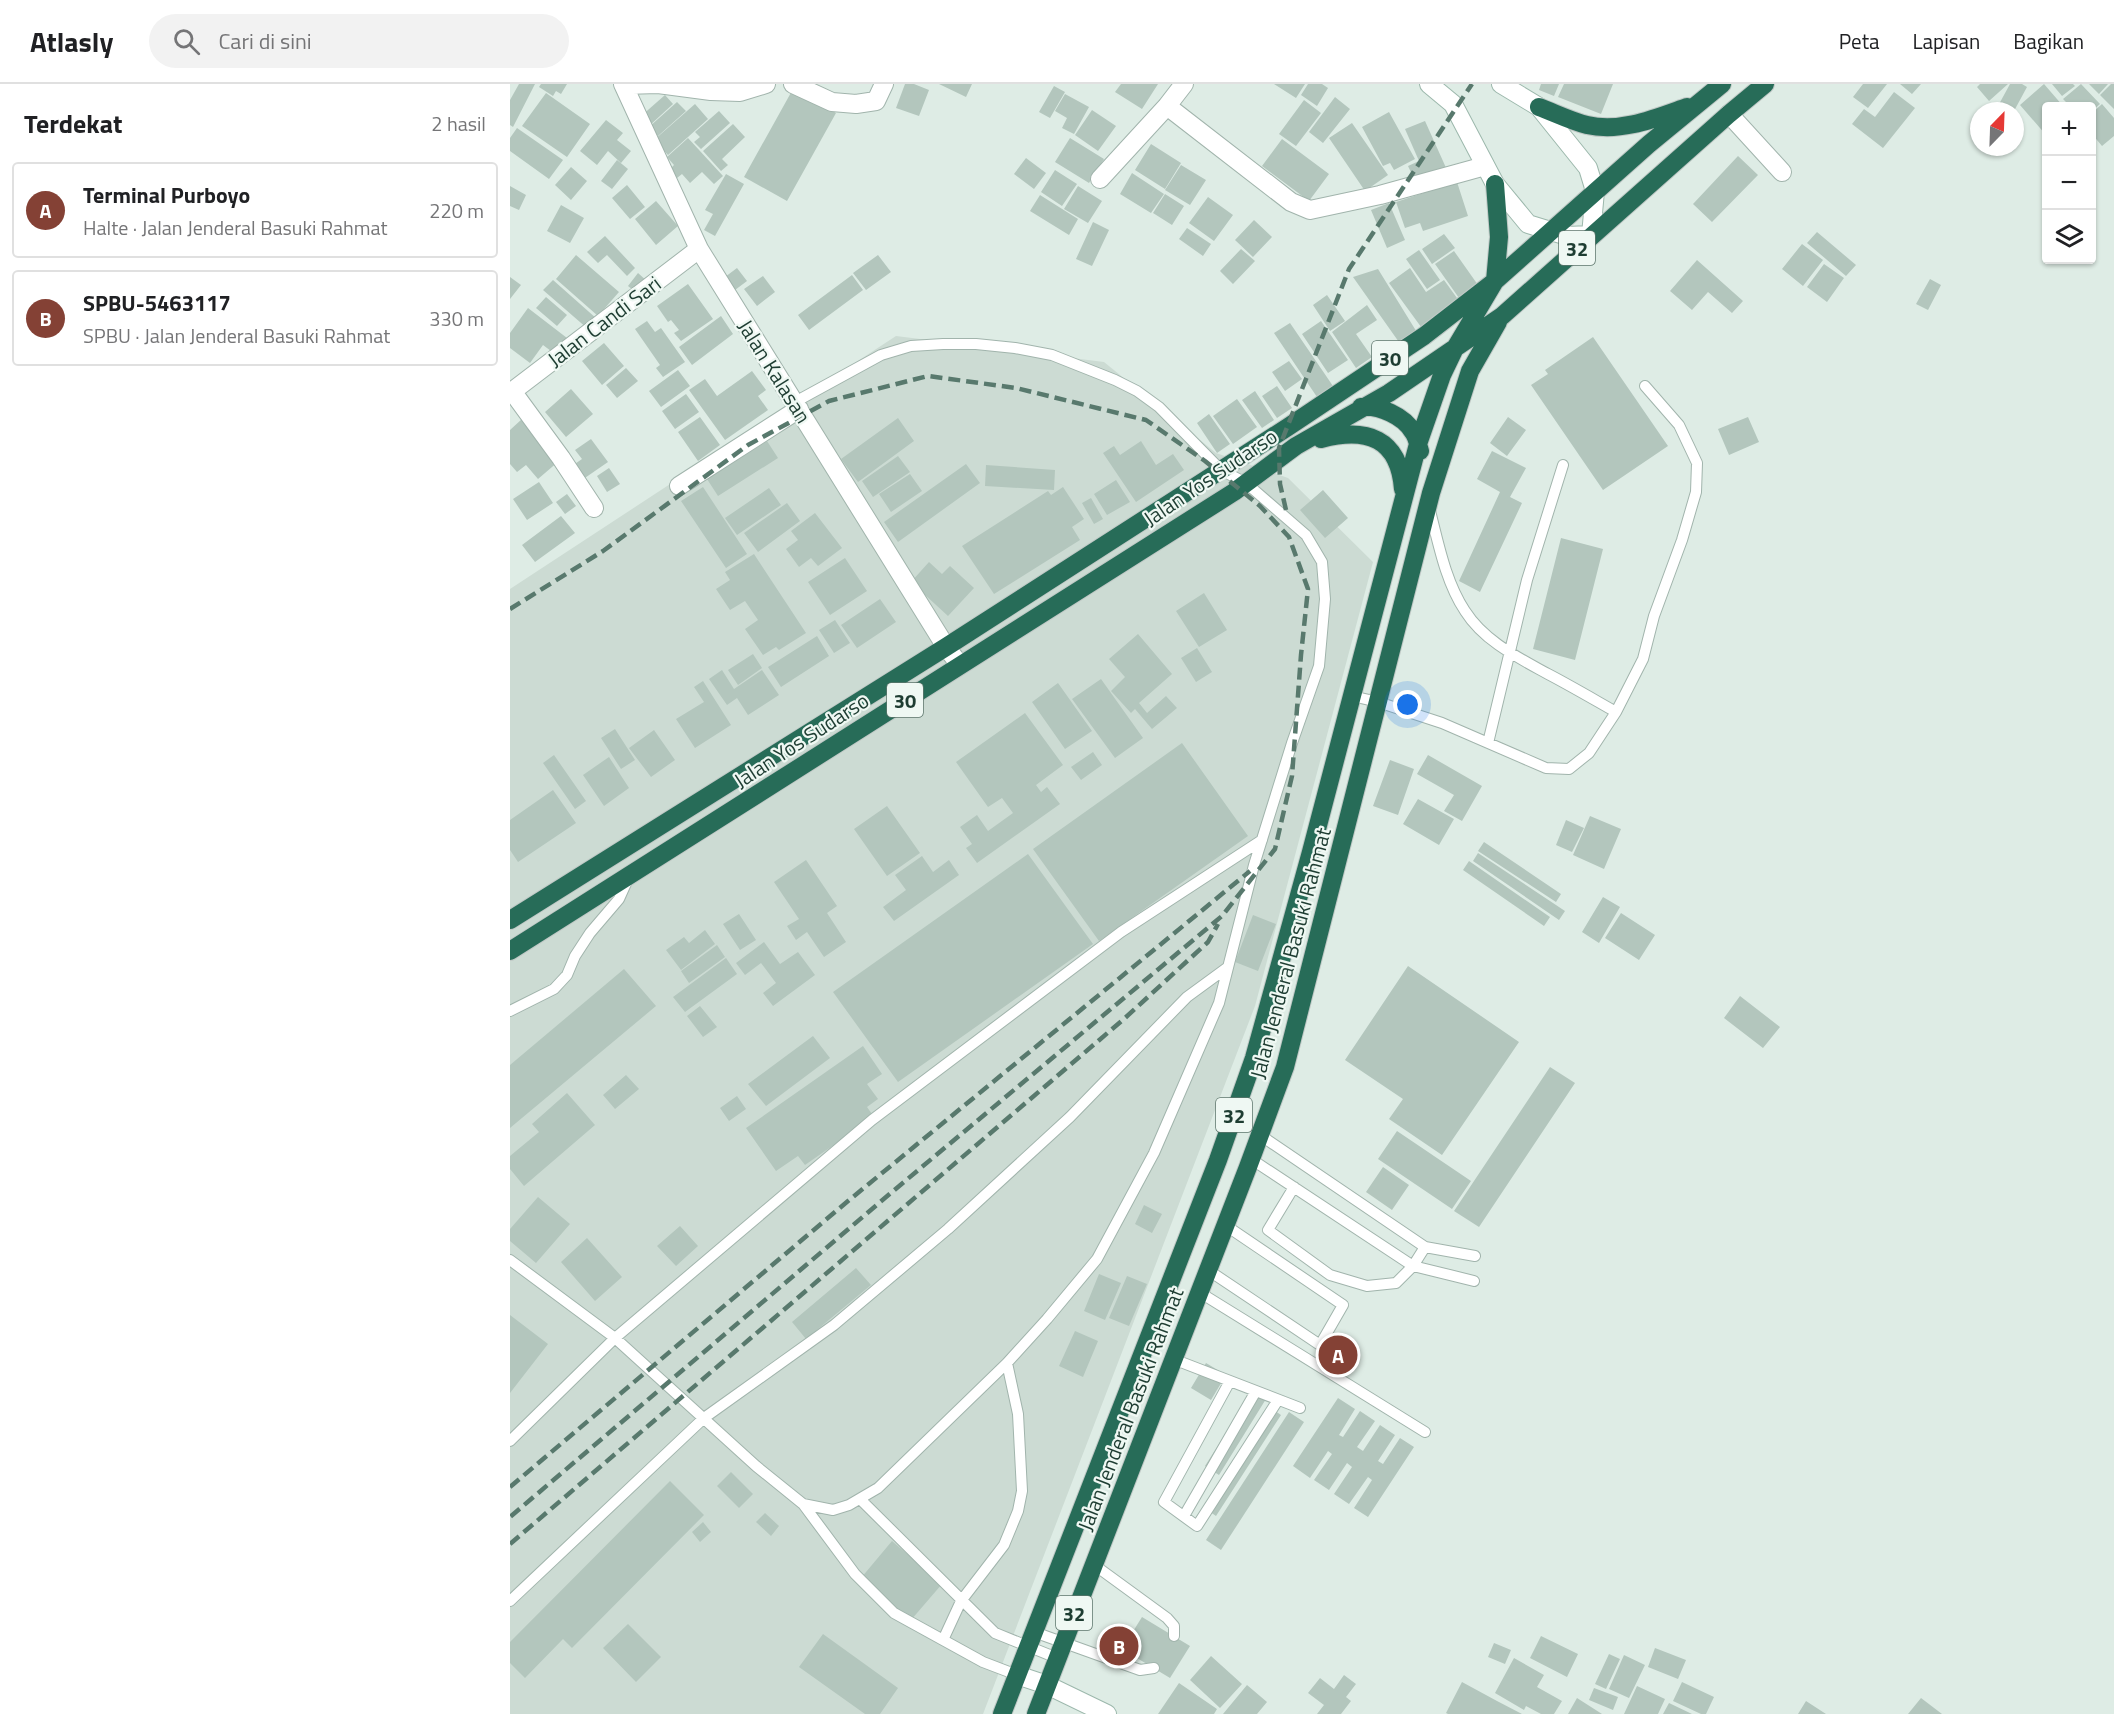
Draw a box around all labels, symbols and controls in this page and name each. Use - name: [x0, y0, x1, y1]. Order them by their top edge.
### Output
- search box: [149, 14, 569, 68]
- text: Atlasly: [30, 20, 113, 63]
- text: Cari di sini: [218, 24, 312, 58]
- icon: search: [170, 25, 203, 58]
- text: Peta: [1839, 25, 1880, 57]
- text: Lapisan: [1913, 25, 1980, 57]
- text: Bagikan: [2013, 25, 2084, 57]
- north arrow: [1970, 102, 2024, 156]
- map controls: [2042, 102, 2096, 264]
- button: +: [2042, 102, 2096, 156]
- text: Terdekat: [24, 104, 123, 143]
- text: 2 hasil: [431, 108, 486, 139]
- button: −: [2042, 156, 2096, 210]
- text: Terminal Purboyo: [83, 178, 250, 212]
- text: A: [39, 195, 52, 226]
- text: 220 m: [429, 195, 484, 226]
- button: layers: [2042, 210, 2096, 264]
- text: Halte · Jalan Jenderal Basuki Rahmat: [83, 212, 388, 243]
- road number: 32: [1559, 231, 1595, 265]
- street label: Jalan Candi Sari: [540, 268, 668, 374]
- text: SPBU-5463117: [83, 286, 231, 320]
- text: B: [39, 303, 52, 334]
- text: 330 m: [429, 303, 484, 334]
- street label: Jalan Kalasan: [730, 313, 820, 429]
- text: SPBU · Jalan Jenderal Basuki Rahmat: [83, 320, 390, 351]
- road number: 30: [1372, 341, 1408, 375]
- street label: Jalan Yos Sudarso: [1137, 420, 1283, 534]
- road number: 30: [887, 683, 923, 717]
- street label: Jalan Yos Sudarso: [727, 684, 875, 796]
- your location: [1393, 690, 1422, 719]
- street label: Jalan Jenderal Basuki Rahmat: [1241, 823, 1339, 1082]
- road number: 32: [1216, 1098, 1252, 1132]
- street label: Jalan Jenderal Basuki Rahmat: [1069, 1282, 1191, 1535]
- pin: A: [1318, 1332, 1358, 1378]
- road number: 32: [1056, 1596, 1092, 1630]
- pin: B: [1100, 1624, 1138, 1668]

